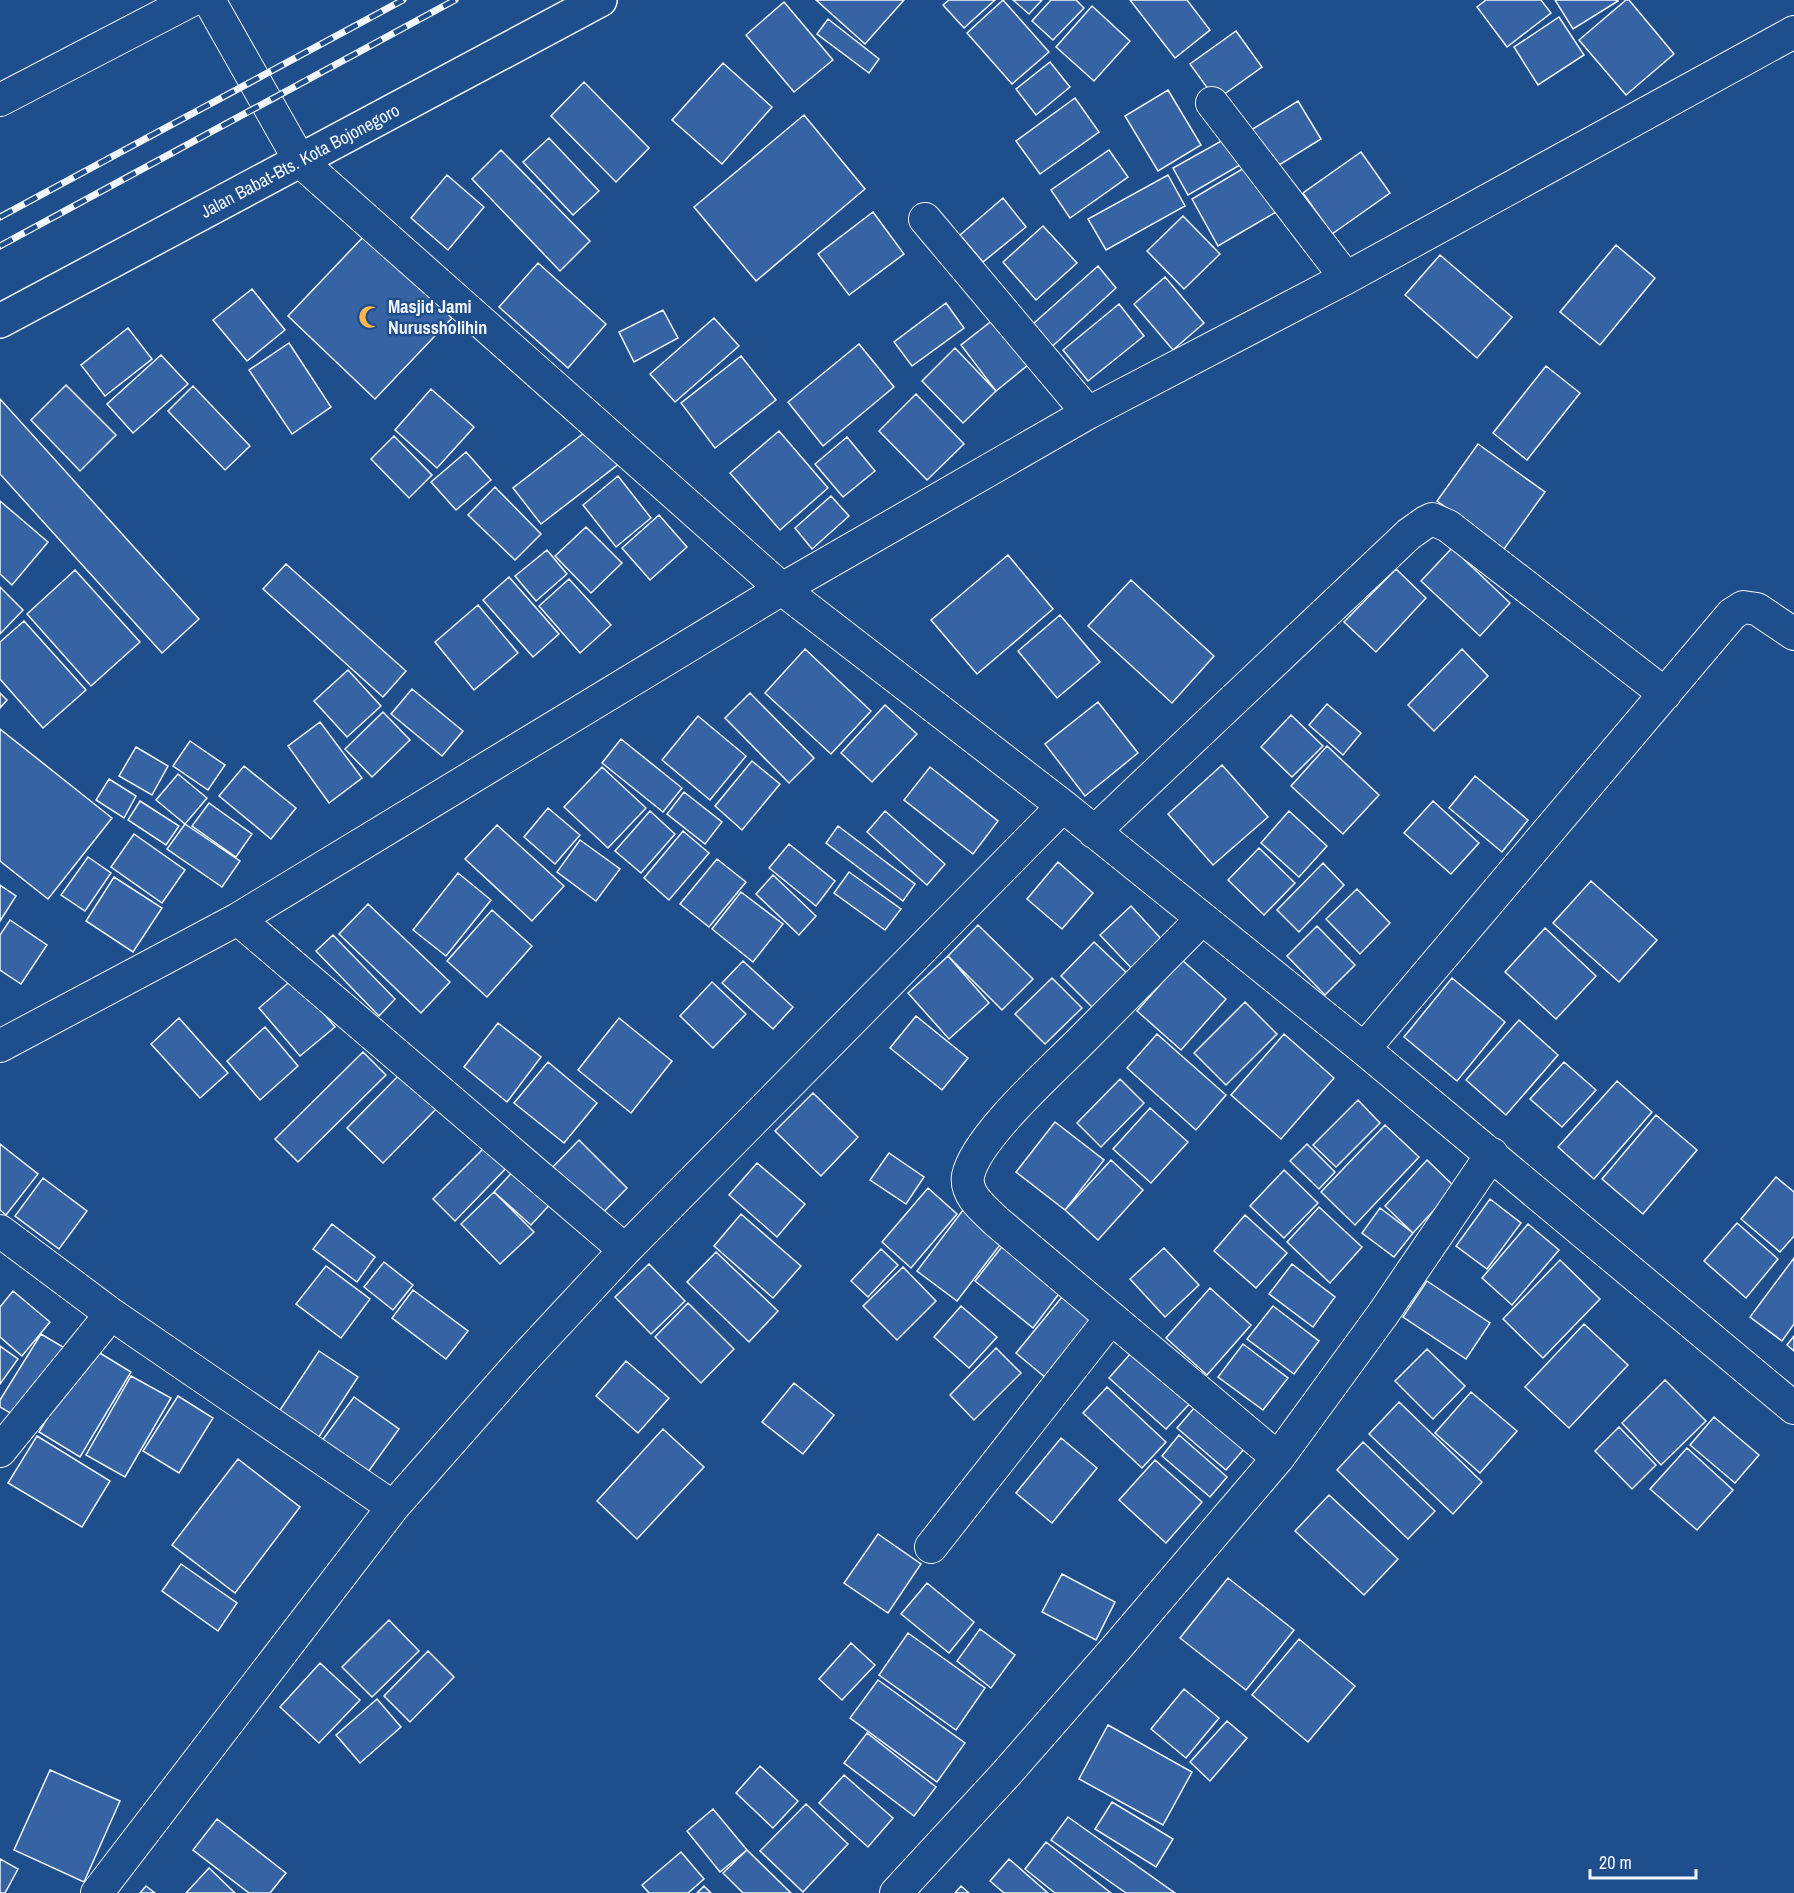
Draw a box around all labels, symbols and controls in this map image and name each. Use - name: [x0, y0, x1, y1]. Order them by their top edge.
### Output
- street label: Jalan Babat-Bts. Kota Bojonegoro: [196, 97, 404, 224]
- place label: Masjid Jami Nurussholihin: [388, 294, 487, 340]
- mosque icon: Masjid Jami Nurussholihin: [357, 304, 383, 330]
- scale bar: [1590, 1842, 1696, 1880]
- text: 20 m: [1599, 1850, 1632, 1875]

